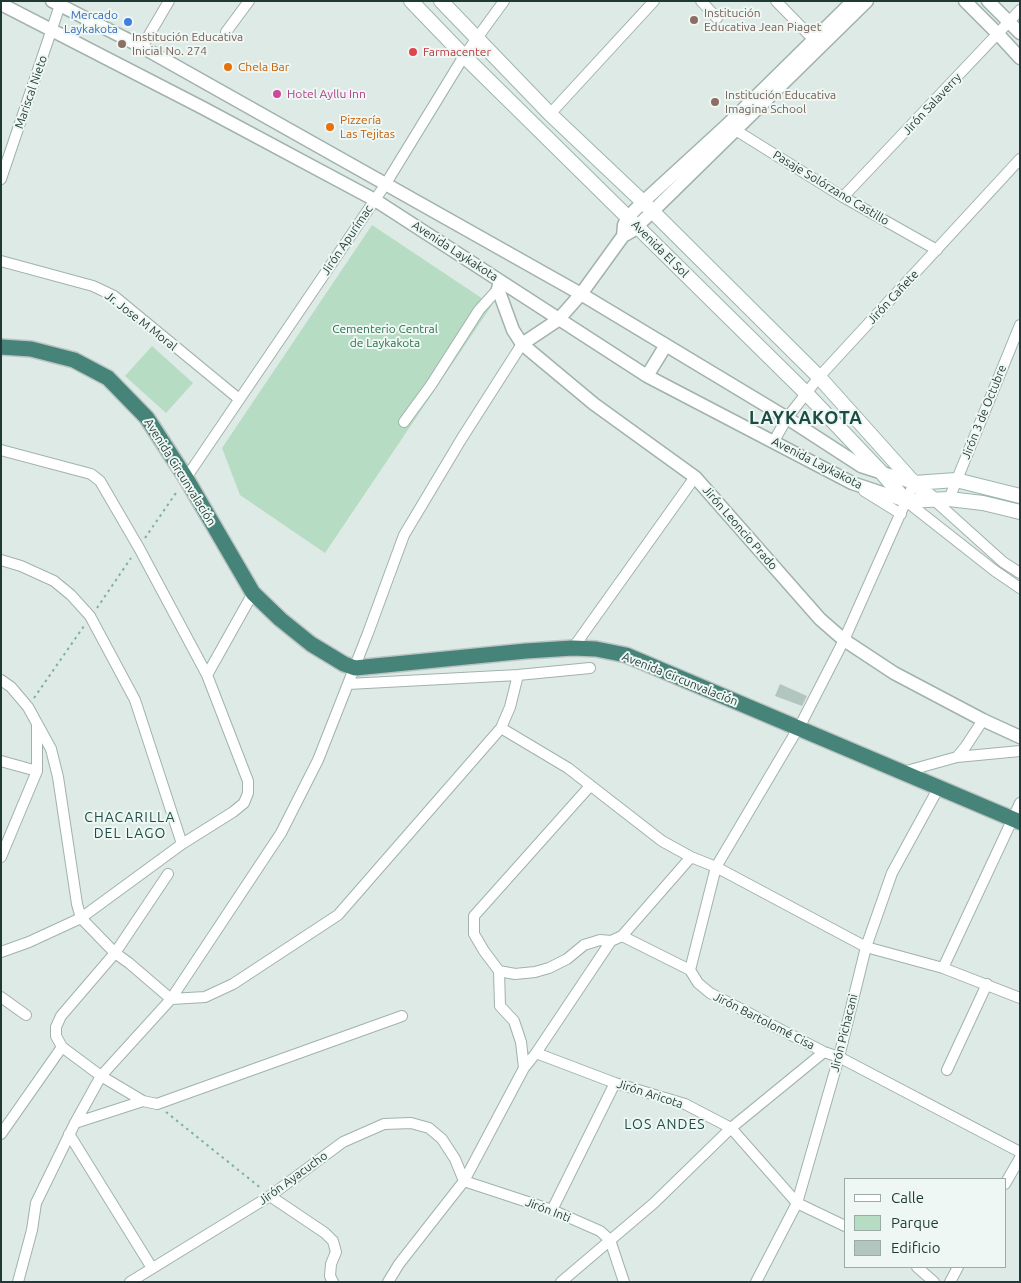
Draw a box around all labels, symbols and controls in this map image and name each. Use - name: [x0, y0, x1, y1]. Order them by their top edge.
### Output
- place label: Institución Educativa Jean Piaget: [704, 6, 821, 34]
- place label: Mercado Laykakota: [64, 8, 118, 36]
- marker: Institución Educativa Jean Piaget: [688, 14, 700, 26]
- marker: Mercado Laykakota: [122, 16, 134, 28]
- place label: Institución Educativa Inicial No. 274: [132, 30, 243, 58]
- marker: Institución Educativa Inicial No. 274: [116, 38, 128, 50]
- place label: Farmacenter: [423, 45, 491, 59]
- marker: Farmacenter: [407, 46, 419, 58]
- street label: Mariscal Nieto: [12, 53, 50, 131]
- place label: Chela Bar: [238, 60, 289, 74]
- marker: Chela Bar: [222, 61, 234, 73]
- street label: Jirón Salaverry: [900, 70, 964, 138]
- place label: Hotel Ayllu Inn: [287, 87, 366, 101]
- marker: Hotel Ayllu Inn: [271, 88, 283, 100]
- place label: Institución Educativa Imagina School: [725, 88, 836, 116]
- marker: Institución Educativa Imagina School: [709, 96, 721, 108]
- place label: Pizzería Las Tejitas: [340, 113, 395, 141]
- marker: Pizzería Las Tejitas: [324, 121, 336, 133]
- street label: Pasaje Solórzano Castillo: [770, 148, 892, 228]
- street label: Jirón Apurímac: [318, 202, 376, 278]
- street label: Avenida El Sol: [628, 217, 692, 281]
- street label: Avenida Laykakota: [409, 218, 501, 284]
- street label: Jirón Cañete: [864, 267, 922, 327]
- street label: Jr. Jose M Moral: [102, 288, 180, 354]
- park label: Cementerio Central de Laykakota: [332, 322, 438, 350]
- street label: Jirón 3 de Octubre: [958, 363, 1010, 461]
- district label: LAYKAKOTA: [748, 407, 864, 429]
- street label: Avenida Circunvalación: [141, 416, 219, 528]
- street label: Avenida Laykakota: [769, 434, 865, 492]
- street label: Jirón Leoncio Prado: [700, 483, 780, 573]
- street label: Avenida Circunvalación: [620, 649, 740, 709]
- district label: CHACARILLA DEL LAGO: [83, 809, 177, 842]
- street label: Jirón Bartolomé Cisa: [711, 989, 817, 1053]
- street label: Jirón Pichacani: [827, 992, 861, 1074]
- street label: Jirón Aricota: [615, 1077, 685, 1111]
- district label: LOS ANDES: [623, 1116, 707, 1132]
- street label: Jirón Ayacucho: [256, 1148, 330, 1208]
- legend: [844, 1178, 1006, 1268]
- text: Calle: [891, 1189, 924, 1206]
- street label: Jirón Inti: [523, 1195, 573, 1225]
- text: Parque: [891, 1214, 939, 1231]
- text: Edificio: [891, 1239, 940, 1256]

